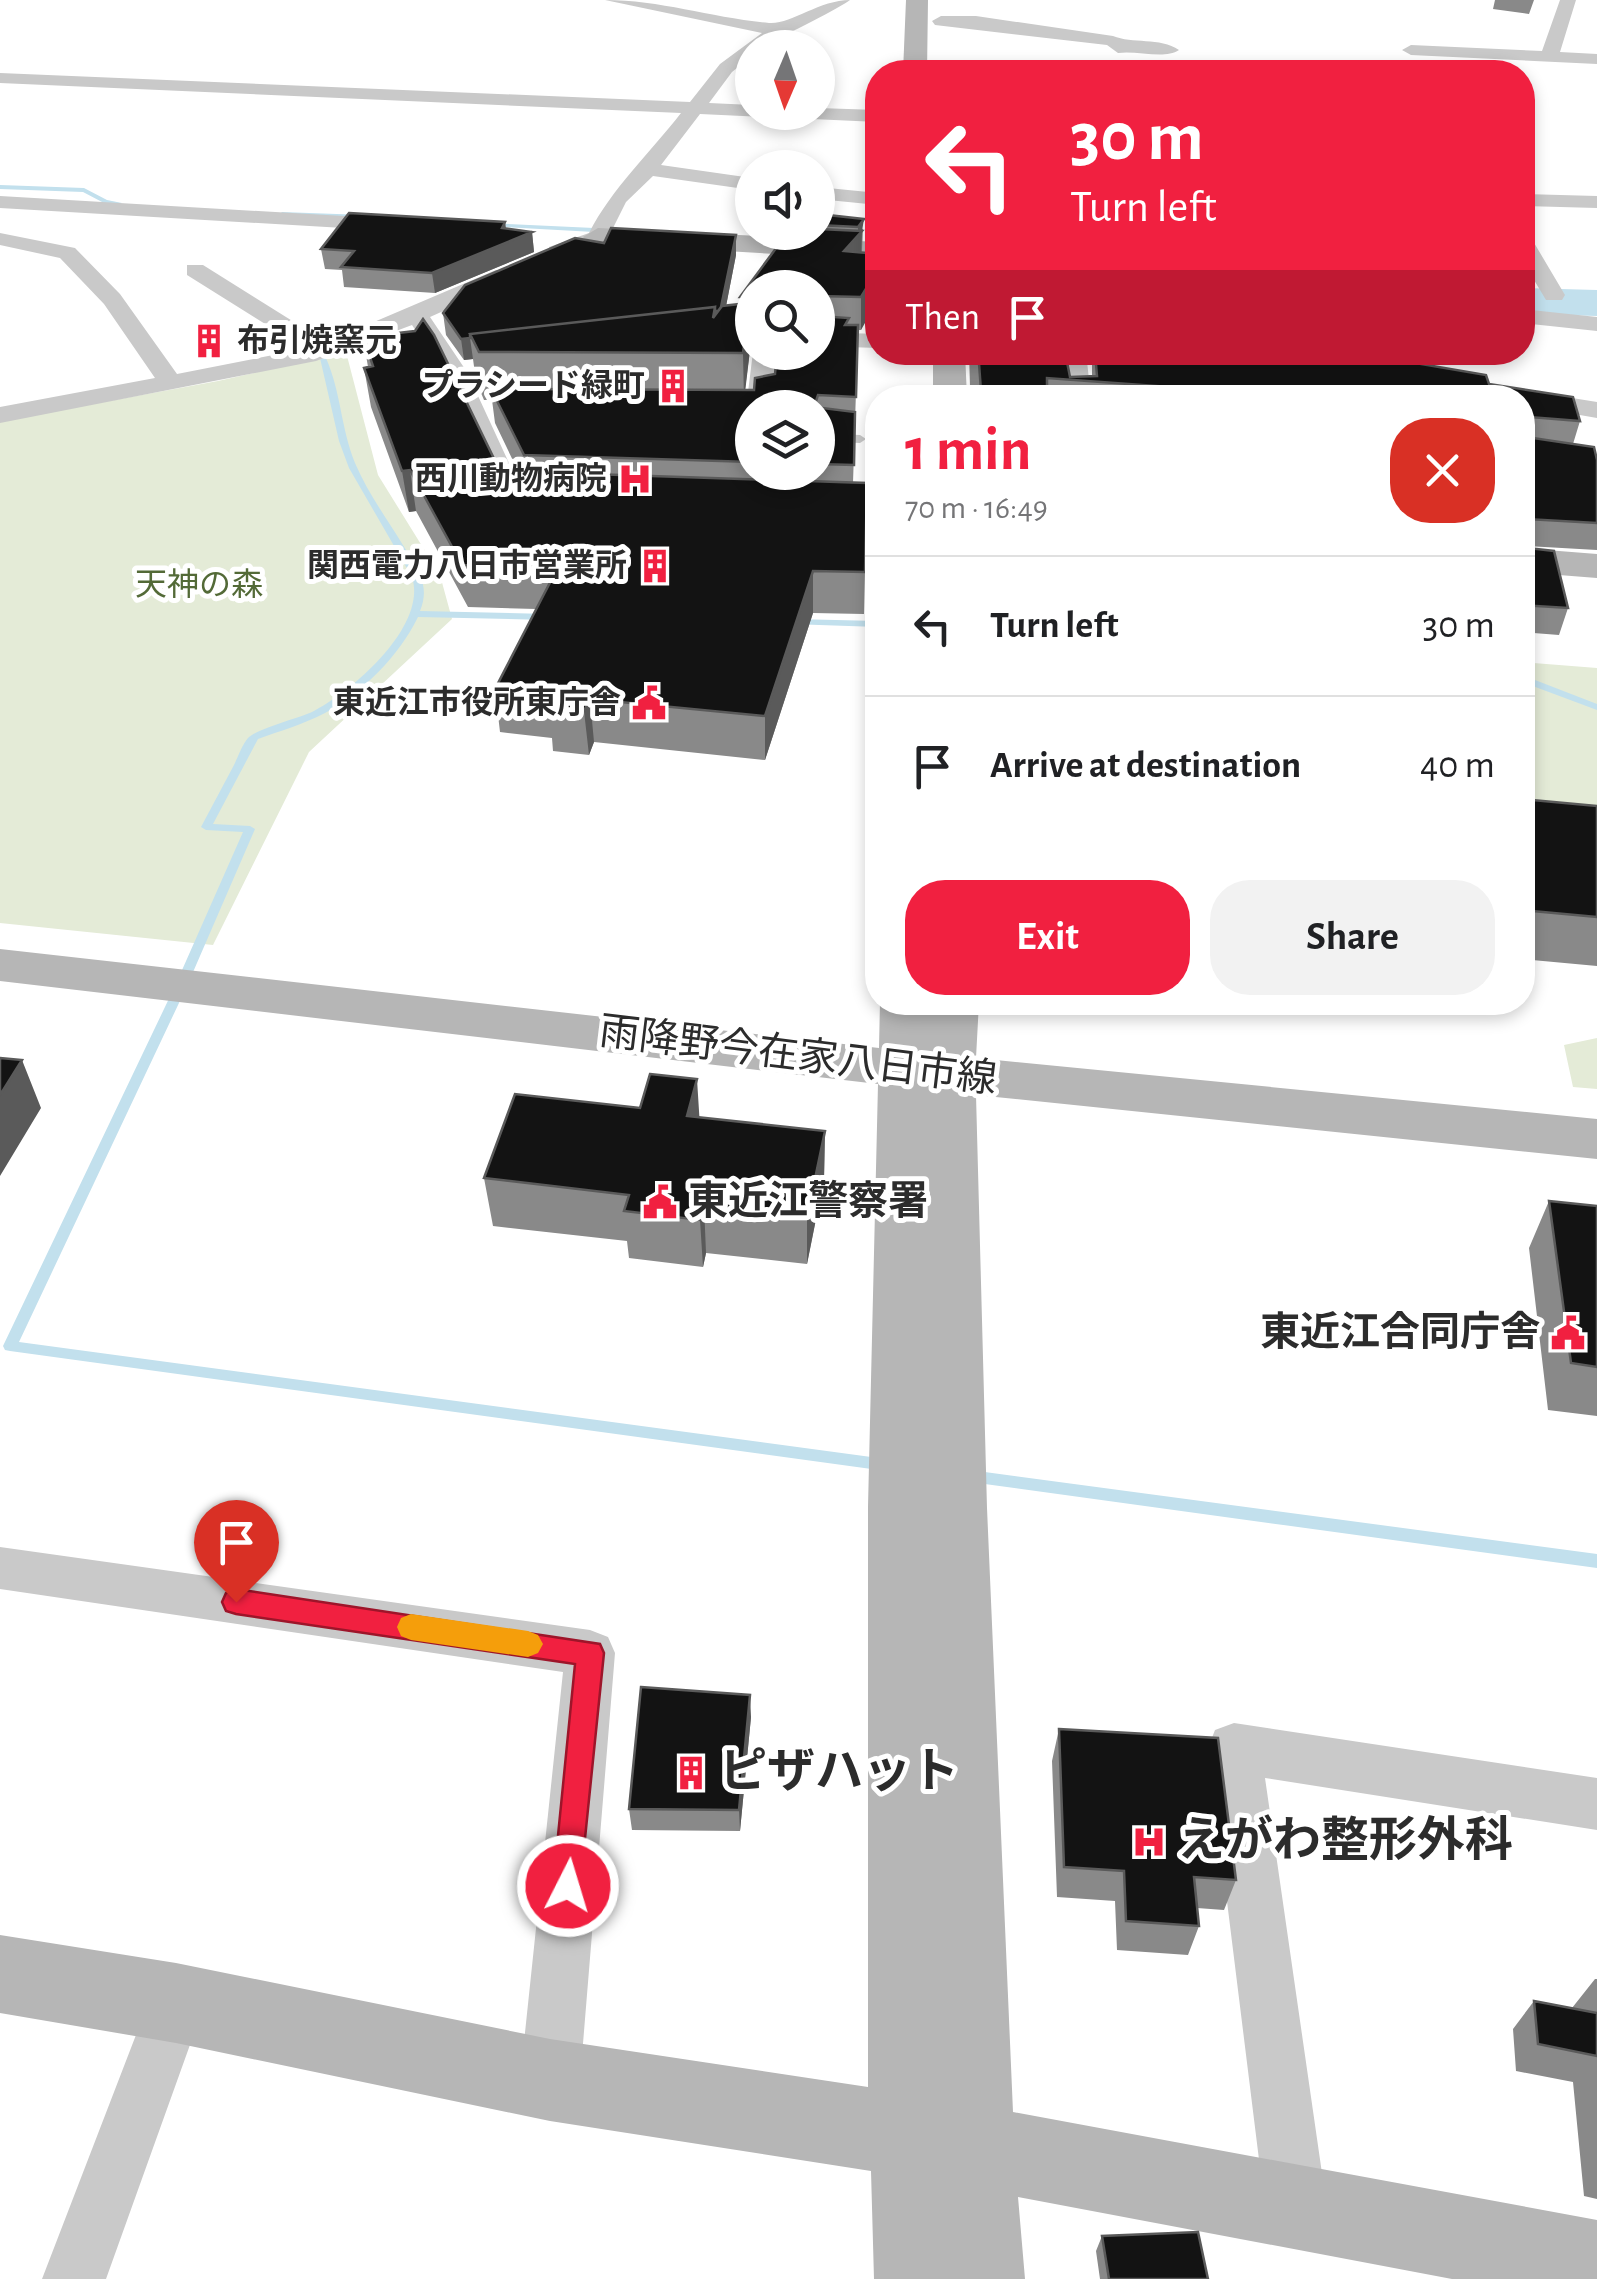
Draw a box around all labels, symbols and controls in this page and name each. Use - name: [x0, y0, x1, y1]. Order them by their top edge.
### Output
- north arrow: [735, 30, 835, 130]
- map controls: [735, 30, 835, 490]
- icon: left: [905, 100, 1035, 230]
- text: 30 m: [1070, 103, 1204, 173]
- button: sound: [735, 150, 835, 250]
- text: Turn left: [1070, 185, 1217, 230]
- button: search: [735, 270, 835, 370]
- icon: arrive: [1000, 290, 1055, 345]
- text: Then: [905, 299, 980, 337]
- building icon: 布引焼窯元: [190, 322, 228, 360]
- place label: 布引焼窯元: [237, 323, 397, 357]
- building icon: プラシード緑町: [654, 367, 692, 405]
- place label: プラシード緑町: [422, 368, 645, 402]
- button: layers: [735, 390, 835, 490]
- button: close: [1390, 418, 1495, 523]
- text: 1 min: [905, 421, 1031, 481]
- hospital icon: 西川動物病院: [616, 460, 654, 498]
- place label: 西川動物病院: [415, 461, 607, 495]
- text: 70 m · 16:49: [905, 492, 1048, 524]
- building icon: 関西電力八日市営業所: [636, 547, 674, 585]
- place label: 関西電力八日市営業所: [307, 548, 627, 582]
- park label: 天神の森: [135, 568, 263, 601]
- icon: left: [905, 599, 960, 654]
- text: Turn left: [990, 607, 1118, 645]
- text: 30 m: [1423, 607, 1495, 645]
- public building icon: 東近江市役所東庁舎: [630, 684, 668, 722]
- place label: 東近江市役所東庁舎: [333, 685, 621, 719]
- icon: arrive: [905, 739, 960, 794]
- text: Arrive at destination: [990, 747, 1301, 785]
- text: 40 m: [1420, 747, 1495, 785]
- button: Exit: [905, 880, 1190, 995]
- button: Share: [1210, 880, 1495, 995]
- street label: 雨降野今在家八日市線: [597, 1010, 999, 1100]
- place label: 東近江警察署: [688, 1179, 928, 1222]
- public building icon: 東近江警察署: [641, 1183, 679, 1221]
- place label: 東近江合同庁舎: [1260, 1310, 1540, 1353]
- public building icon: 東近江合同庁舎: [1549, 1314, 1587, 1352]
- pin: [194, 1500, 279, 1603]
- icon: arrive: [209, 1515, 264, 1570]
- place label: ピザハット: [719, 1747, 959, 1797]
- building icon: ピザハット: [672, 1754, 710, 1792]
- place label: えがわ整形外科: [1177, 1814, 1513, 1866]
- hospital icon: えがわ整形外科: [1130, 1823, 1168, 1861]
- position arrow: [516, 1834, 620, 1938]

